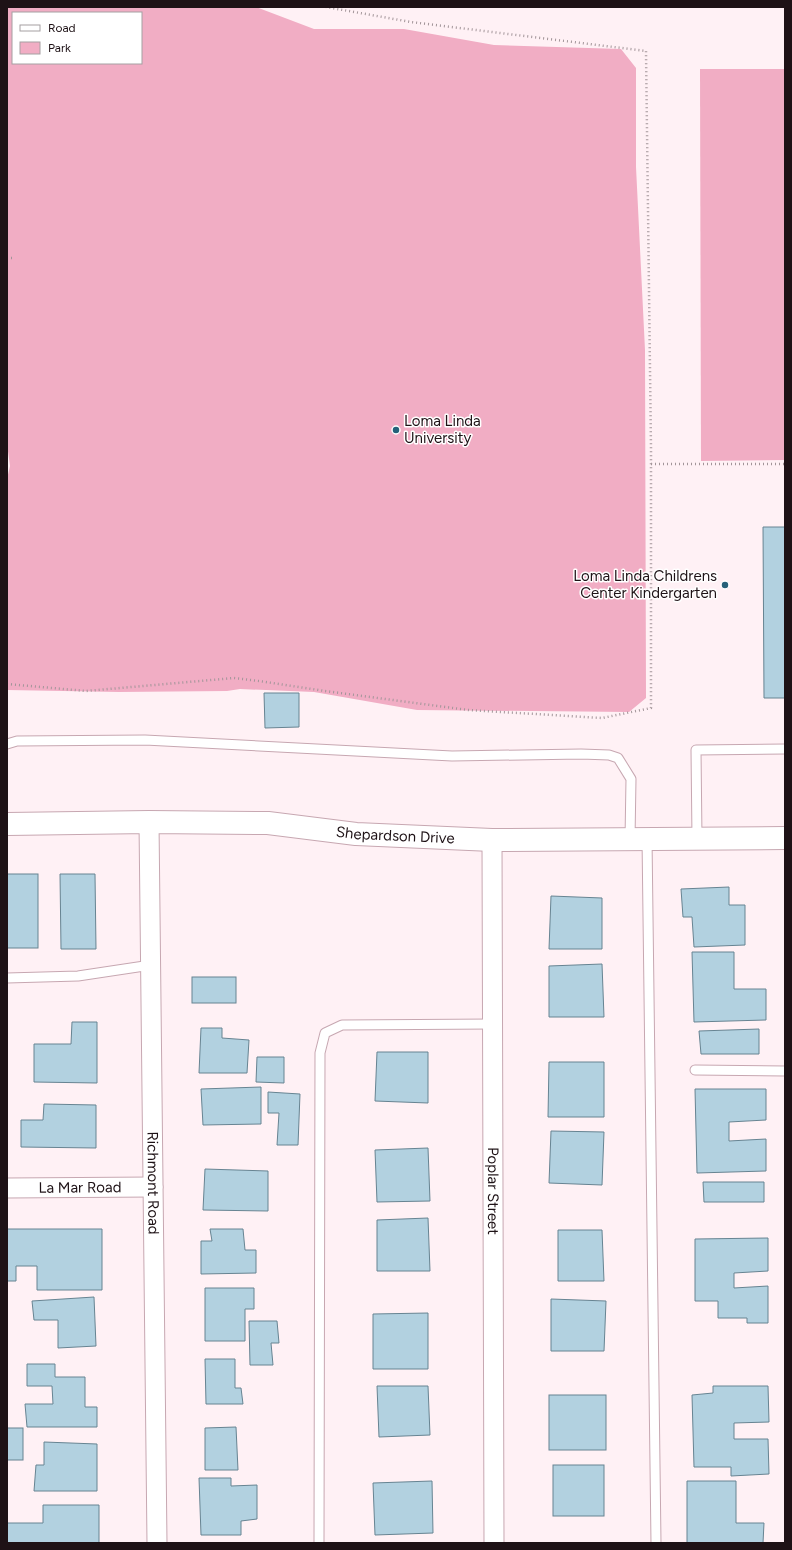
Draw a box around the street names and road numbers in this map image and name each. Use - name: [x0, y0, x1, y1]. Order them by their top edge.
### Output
- street label: Shepardson Drive: [335, 823, 455, 847]
- street label: Richmont Road: [143, 1131, 163, 1235]
- street label: Poplar Street: [484, 1147, 502, 1235]
- street label: La Mar Road: [38, 1178, 122, 1197]

